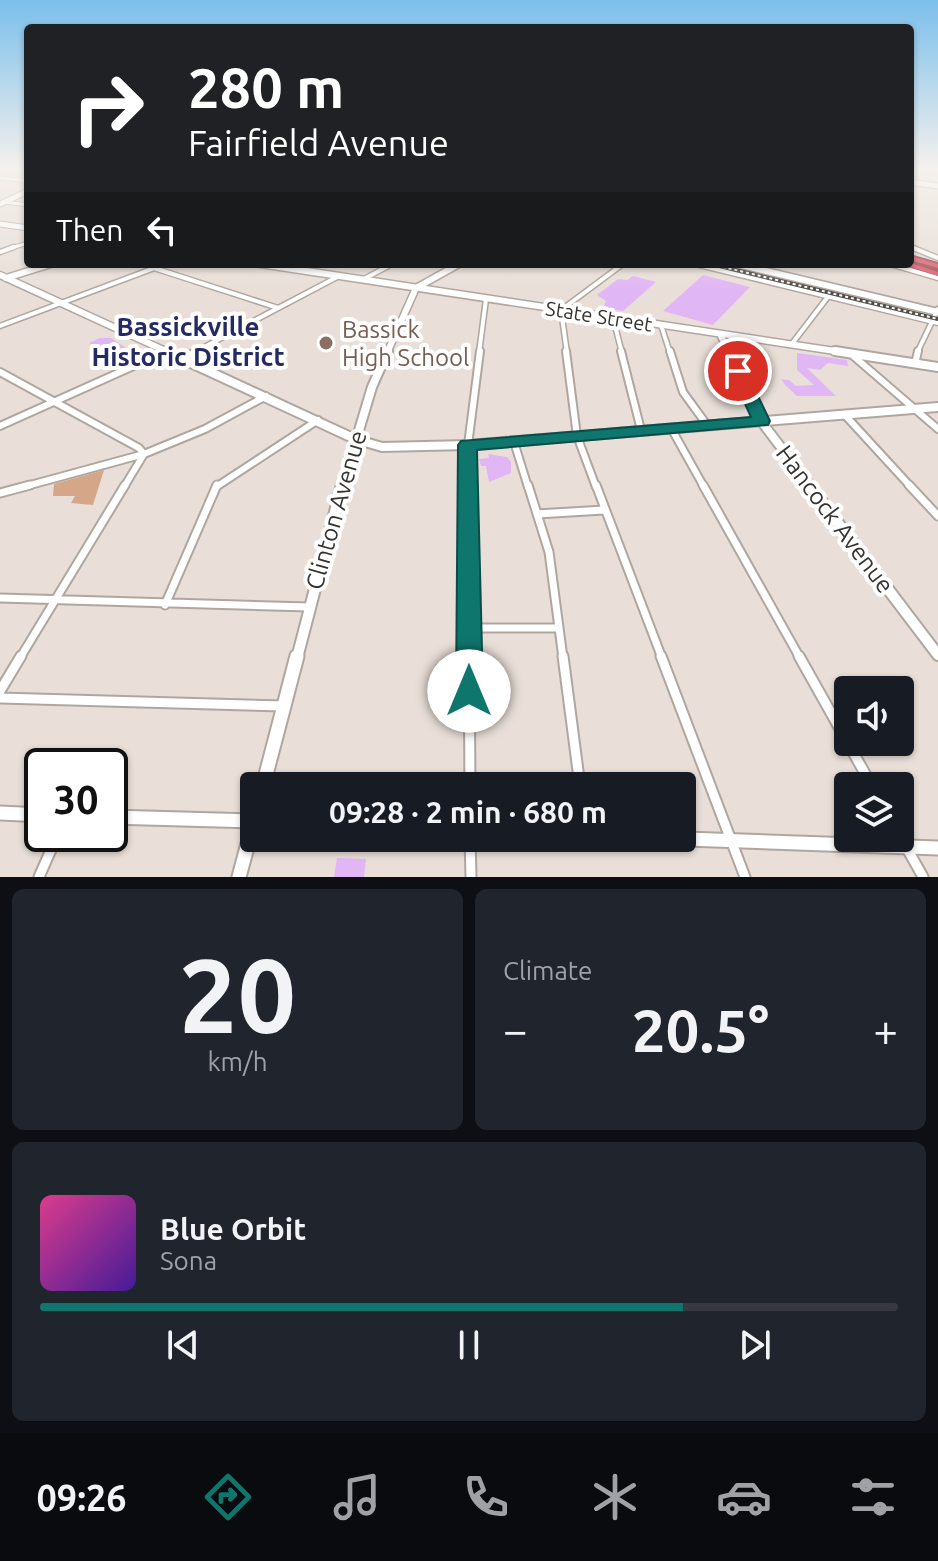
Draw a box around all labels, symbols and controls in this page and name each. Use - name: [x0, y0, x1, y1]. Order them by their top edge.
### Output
- icon: right: [56, 56, 160, 160]
- text: 280 m: [188, 56, 344, 119]
- text: Fairfield Avenue: [188, 122, 449, 163]
- icon: left: [140, 208, 184, 252]
- text: Then: [56, 213, 124, 247]
- street label: State Street: [544, 296, 654, 336]
- district label: Bassickville Historic District: [91, 312, 285, 371]
- place label: Bassick High School: [342, 316, 469, 371]
- marker: Bassick High School: [317, 334, 335, 352]
- pin: [704, 337, 772, 405]
- icon: arrive: [716, 349, 760, 393]
- street label: Clinton Avenue: [300, 427, 372, 593]
- street label: Hancock Avenue: [771, 440, 899, 598]
- position arrow: [427, 649, 511, 733]
- map controls: [834, 676, 914, 852]
- button: sound: [834, 676, 914, 756]
- speed limit sign: 30: [24, 748, 128, 852]
- button: layers: [834, 772, 914, 852]
- text: 09:28 · 2 min · 680 m: [329, 795, 607, 829]
- text: 20: [179, 936, 296, 1053]
- text: Climate: [503, 956, 592, 985]
- text: 20.5°: [632, 996, 769, 1063]
- text: −: [503, 1005, 528, 1054]
- text: +: [873, 1005, 898, 1054]
- text: km/h: [207, 1047, 268, 1076]
- text: Blue Orbit: [160, 1212, 306, 1246]
- text: Sona: [160, 1246, 217, 1275]
- icon: previous: [161, 1323, 205, 1367]
- icon: pause: [447, 1323, 491, 1367]
- icon: next: [733, 1323, 777, 1367]
- icon: directions: [200, 1469, 256, 1525]
- icon: music: [329, 1469, 385, 1525]
- icon: phone: [458, 1469, 514, 1525]
- icon: climate: [587, 1469, 643, 1525]
- icon: car: [716, 1469, 772, 1525]
- icon: filters: [845, 1469, 901, 1525]
- text: 09:26: [37, 1477, 127, 1518]

